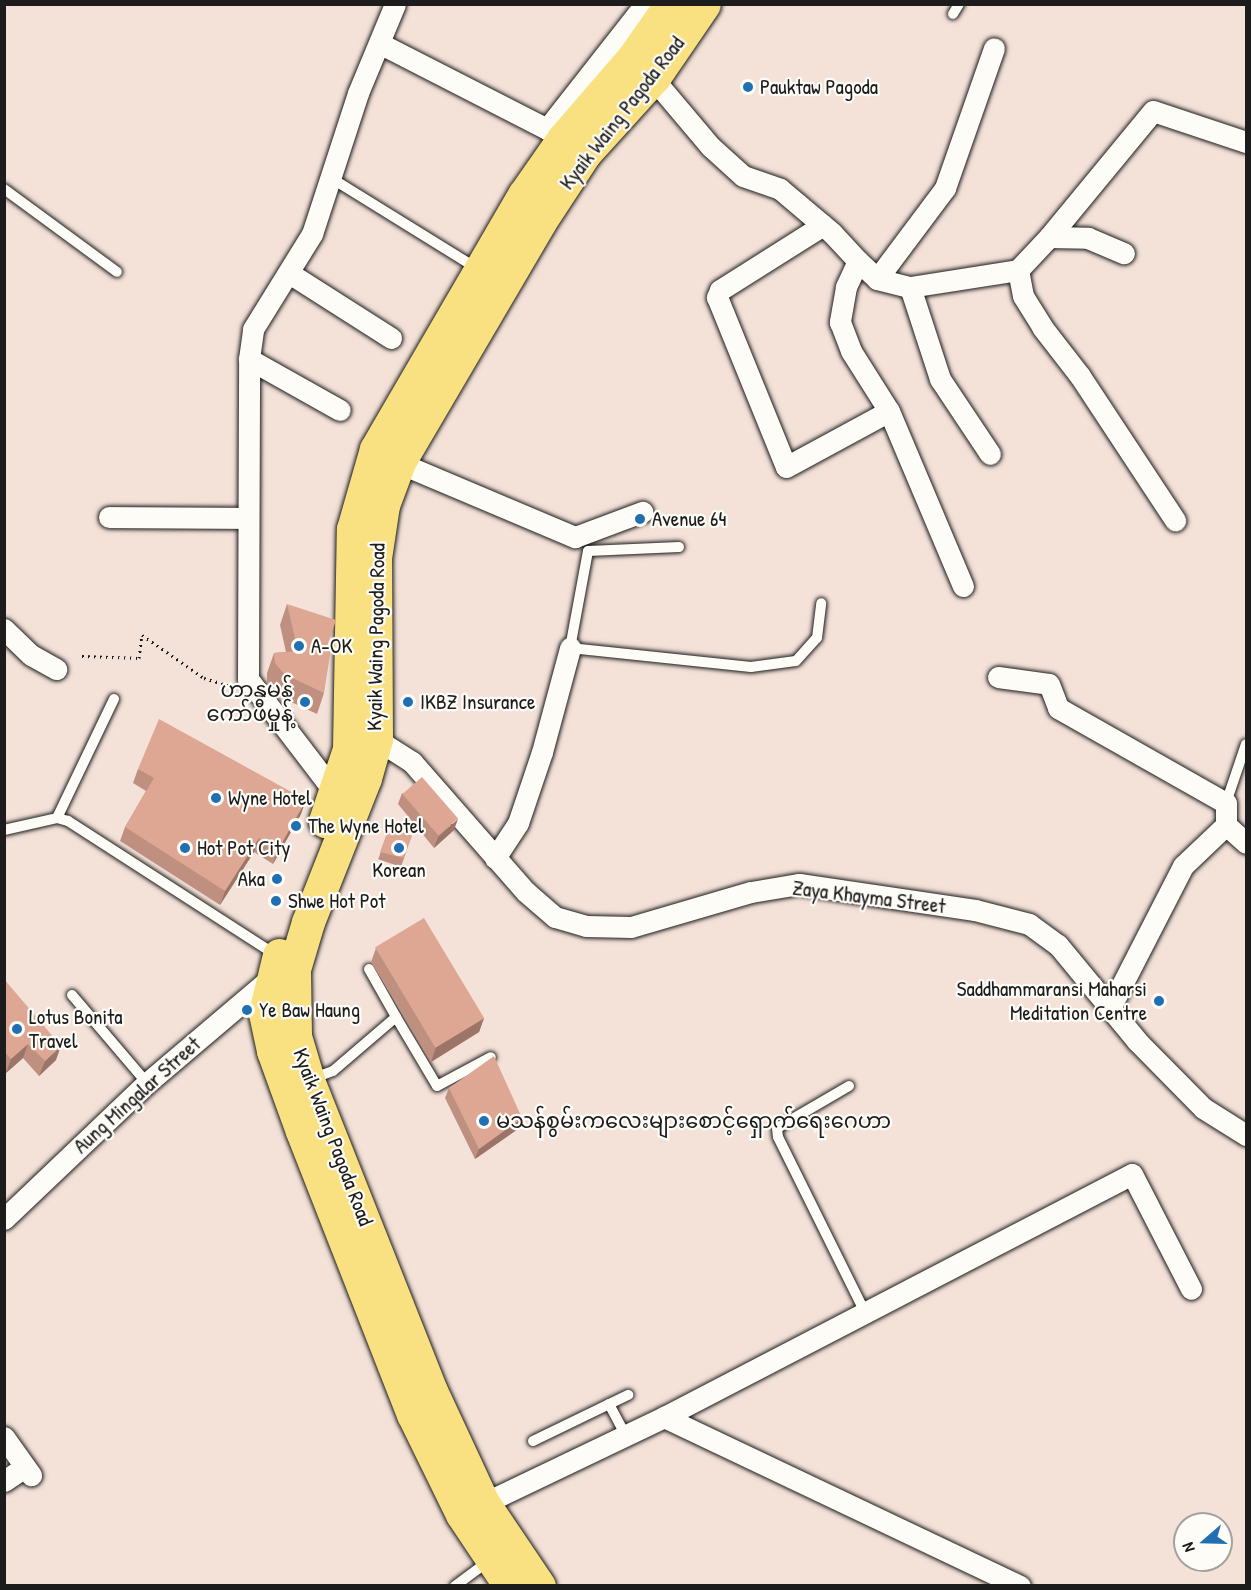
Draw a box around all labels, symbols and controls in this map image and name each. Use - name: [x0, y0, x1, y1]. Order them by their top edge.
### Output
- street label: Kyaik Waing Pagoda Road: [554, 31, 690, 195]
- place label: Pauktaw Pagoda: [760, 74, 878, 100]
- marker: Pauktaw Pagoda: [741, 80, 755, 94]
- place label: Avenue 64: [652, 506, 726, 532]
- marker: Avenue 64: [633, 512, 647, 526]
- street label: Kyaik Waing Pagoda Road: [362, 543, 390, 731]
- place label: A-OK: [311, 633, 352, 659]
- marker: A-OK: [292, 639, 306, 653]
- place label: ဟာနုမန် ကော်ဖီမှုန့်: [207, 677, 293, 727]
- place label: IKBZ Insurance: [420, 689, 535, 715]
- marker: ဟာနုမန် ကော်ဖီမှုန့်: [298, 695, 312, 709]
- marker: IKBZ Insurance: [401, 695, 415, 709]
- place label: Wyne Hotel: [228, 785, 312, 811]
- marker: Wyne Hotel: [209, 791, 223, 805]
- place label: The Wyne Hotel: [308, 813, 424, 839]
- marker: The Wyne Hotel: [289, 819, 303, 833]
- place label: Hot Pot City: [197, 835, 290, 861]
- marker: Hot Pot City: [178, 841, 192, 855]
- marker: Korean: [392, 841, 406, 855]
- place label: Korean: [372, 857, 426, 883]
- place label: Aka: [238, 866, 265, 892]
- marker: Aka: [270, 872, 284, 886]
- street label: Zaya Khayma Street: [791, 875, 947, 919]
- place label: Shwe Hot Pot: [288, 888, 386, 914]
- marker: Shwe Hot Pot: [269, 894, 283, 908]
- place label: Saddhammaransi Maharsi Meditation Centre: [957, 976, 1147, 1026]
- marker: Saddhammaransi Maharsi Meditation Centre: [1152, 994, 1166, 1008]
- place label: Ye Baw Haung: [259, 997, 360, 1023]
- marker: Ye Baw Haung: [240, 1003, 254, 1017]
- place label: Lotus Bonita Travel: [29, 1004, 123, 1054]
- marker: Lotus Bonita Travel: [10, 1022, 24, 1036]
- street label: Aung Mingalar Street: [68, 1031, 206, 1159]
- street label: Kyaik Waing Pagoda Road: [288, 1045, 378, 1229]
- place label: မသန်စွမ်းကလေးများစောင့်ရှောက်ရေးဂေဟာ: [496, 1108, 891, 1134]
- marker: မသန်စွမ်းကလေးများစောင့်ရှောက်ရေးဂေဟာ: [477, 1114, 491, 1128]
- north arrow: [1173, 1512, 1233, 1572]
- text: N: [1176, 1540, 1200, 1555]

